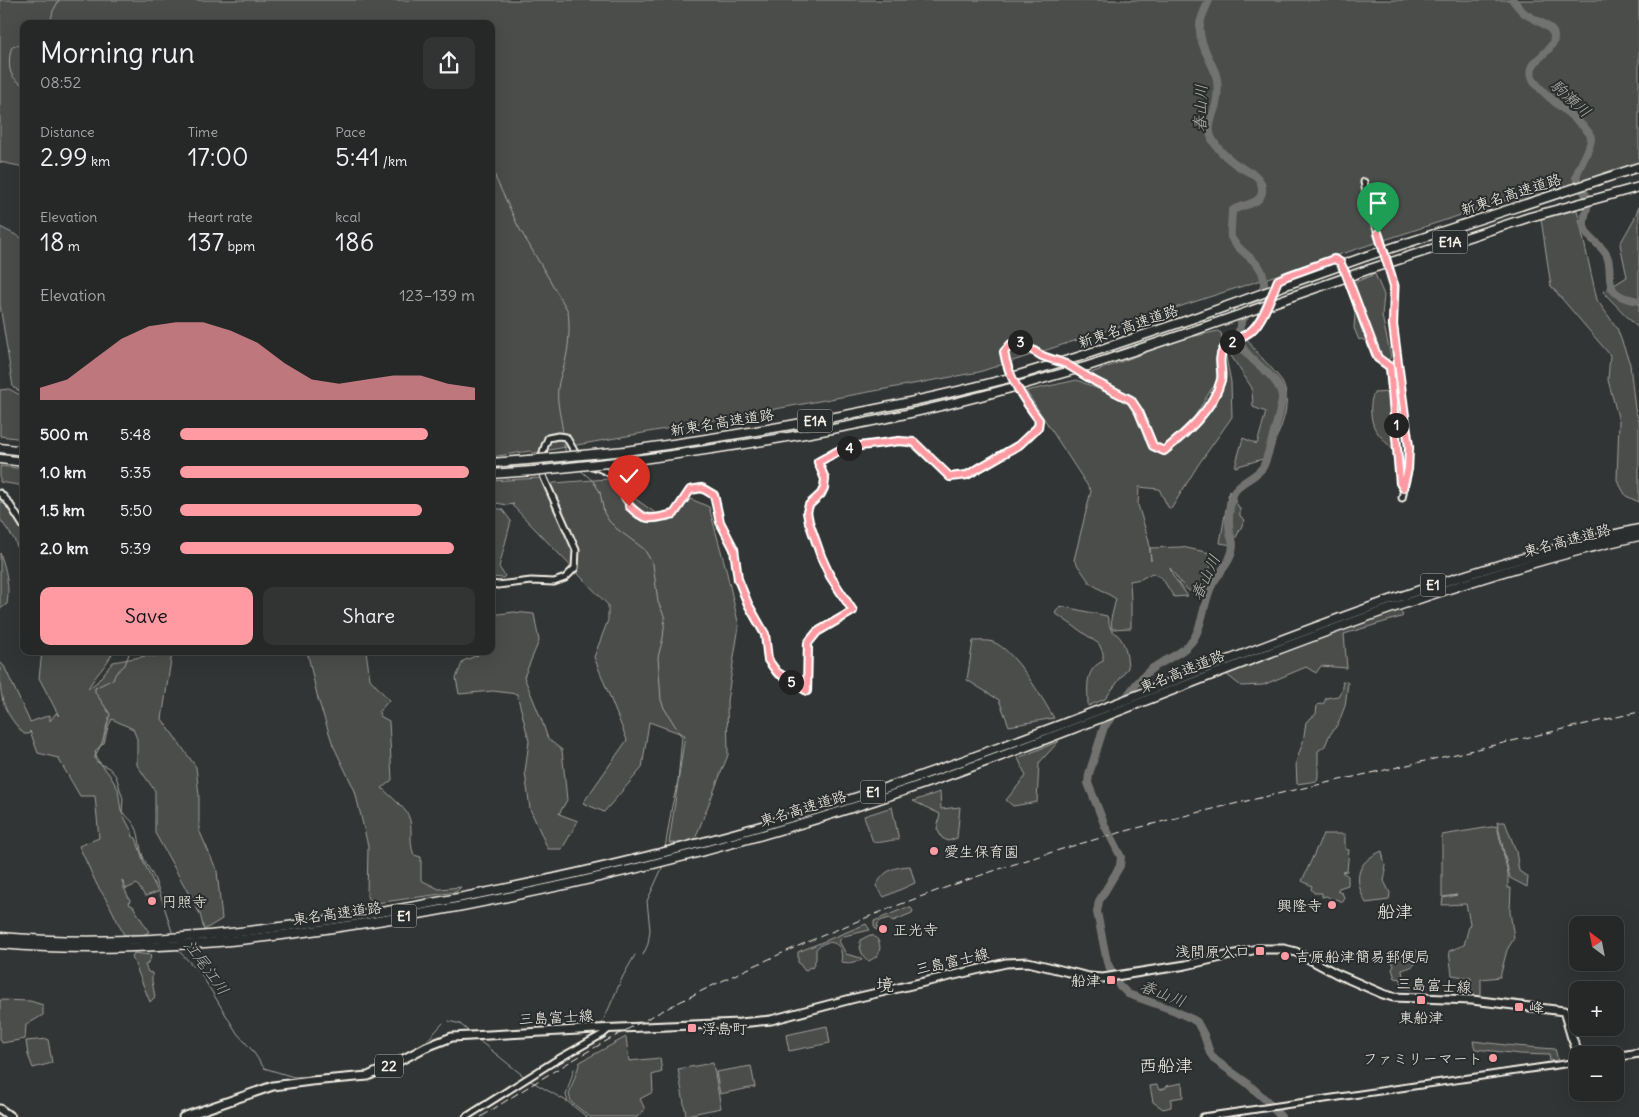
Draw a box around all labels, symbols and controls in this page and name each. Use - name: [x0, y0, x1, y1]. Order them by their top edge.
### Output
- text: Morning run: [40, 35, 195, 71]
- button: share: [423, 37, 475, 89]
- text: 08:52: [40, 72, 81, 92]
- water label: 駒瀬川: [1546, 75, 1596, 121]
- water label: 春山川: [1189, 84, 1211, 132]
- text: Distance: [40, 123, 95, 141]
- text: Time: [188, 123, 218, 141]
- text: Pace: [335, 123, 366, 141]
- text: 2.99: [40, 141, 88, 173]
- text: 17:00: [188, 141, 248, 173]
- text: 5:41: [335, 141, 379, 173]
- text: km: [88, 152, 110, 170]
- text: /km: [379, 152, 407, 170]
- street label: 新東名高速道路: [1458, 169, 1564, 219]
- pin: [1357, 182, 1399, 233]
- icon: arrive: [1364, 189, 1392, 217]
- text: Elevation: [40, 208, 97, 226]
- text: Heart rate: [188, 208, 253, 226]
- text: kcal: [335, 208, 361, 226]
- text: 18: [40, 226, 64, 258]
- text: 137: [188, 226, 224, 258]
- text: 186: [335, 226, 374, 258]
- road number: E1A: [1432, 230, 1468, 253]
- text: m: [64, 237, 80, 255]
- text: bpm: [224, 237, 255, 255]
- text: Elevation: [40, 285, 106, 305]
- text: 123–139 m: [399, 285, 475, 305]
- street label: 新東名高速道路: [1075, 300, 1181, 352]
- pin: 3: [1008, 330, 1032, 354]
- pin: 2: [1220, 330, 1244, 354]
- text: 3: [1017, 333, 1024, 351]
- text: 2: [1229, 333, 1236, 351]
- street label: 新東名高速道路: [669, 404, 775, 440]
- road number: E1A: [798, 410, 832, 432]
- pin: 1: [1384, 412, 1408, 438]
- text: 1: [1394, 416, 1399, 434]
- text: 500 m: [40, 424, 88, 444]
- text: 5:48: [120, 424, 151, 444]
- pin: 4: [836, 436, 862, 460]
- text: 4: [845, 439, 854, 457]
- pin: [608, 455, 650, 506]
- text: 1.0 km: [40, 462, 86, 482]
- text: 5:35: [120, 462, 151, 482]
- icon: check: [615, 462, 643, 490]
- text: 1.5 km: [40, 500, 85, 520]
- text: 5:50: [120, 500, 153, 520]
- street label: 東名高速道路: [1521, 519, 1613, 561]
- text: 2.0 km: [40, 538, 89, 558]
- text: 5:39: [120, 538, 151, 558]
- water label: 春山川: [1186, 551, 1224, 603]
- road number: E1: [1420, 574, 1446, 596]
- button: Save: [40, 587, 253, 645]
- button: Share: [263, 587, 475, 645]
- street label: 東名高速道路: [1137, 645, 1227, 697]
- pin: 5: [778, 670, 804, 694]
- text: 5: [787, 673, 796, 691]
- road number: E1: [860, 780, 886, 804]
- street label: 東名高速道路: [757, 786, 849, 830]
- place label: 愛生保育園: [944, 842, 1019, 861]
- marker: 愛生保育園: [928, 845, 940, 857]
- place label: 円照寺: [162, 892, 207, 911]
- marker: 円照寺: [146, 895, 158, 907]
- place label: 興隆寺: [1277, 896, 1322, 915]
- street label: 東名高速道路: [291, 897, 383, 929]
- marker: 興隆寺: [1326, 899, 1338, 911]
- district label: 船津: [1377, 900, 1413, 923]
- road number: E1: [392, 904, 416, 928]
- north arrow: [1569, 916, 1624, 971]
- map controls: [1569, 916, 1624, 1101]
- place label: 正光寺: [893, 920, 938, 939]
- marker: 正光寺: [877, 923, 889, 935]
- water label: 江尾江川: [180, 935, 234, 999]
- place label: 浅間原入口: [1175, 942, 1250, 961]
- street label: 三島富士線: [913, 943, 991, 979]
- marker: 浅間原入口: [1254, 945, 1266, 957]
- place label: 吉原船津簡易郵便局: [1295, 947, 1430, 966]
- marker: 吉原船津簡易郵便局: [1279, 950, 1291, 962]
- place label: 船津: [1071, 971, 1101, 990]
- district label: 境: [876, 973, 894, 996]
- marker: 船津: [1105, 974, 1117, 986]
- street label: 三島富士線: [1396, 974, 1472, 996]
- water label: 春山川: [1137, 975, 1189, 1011]
- button: +: [1569, 981, 1624, 1036]
- marker: 東船津: [1415, 994, 1427, 1006]
- place label: 峰: [1529, 998, 1544, 1017]
- marker: 峰: [1513, 1001, 1525, 1013]
- street label: 三島富士線: [518, 1006, 594, 1028]
- place label: 東船津: [1398, 1008, 1444, 1027]
- place label: 浮島町: [702, 1019, 748, 1038]
- marker: 浮島町: [686, 1022, 698, 1034]
- button: −: [1569, 1046, 1624, 1101]
- place label: ファミリーマート: [1363, 1049, 1483, 1068]
- marker: ファミリーマート: [1487, 1052, 1499, 1064]
- road number: 22: [375, 1054, 403, 1078]
- district label: 西船津: [1139, 1054, 1193, 1077]

